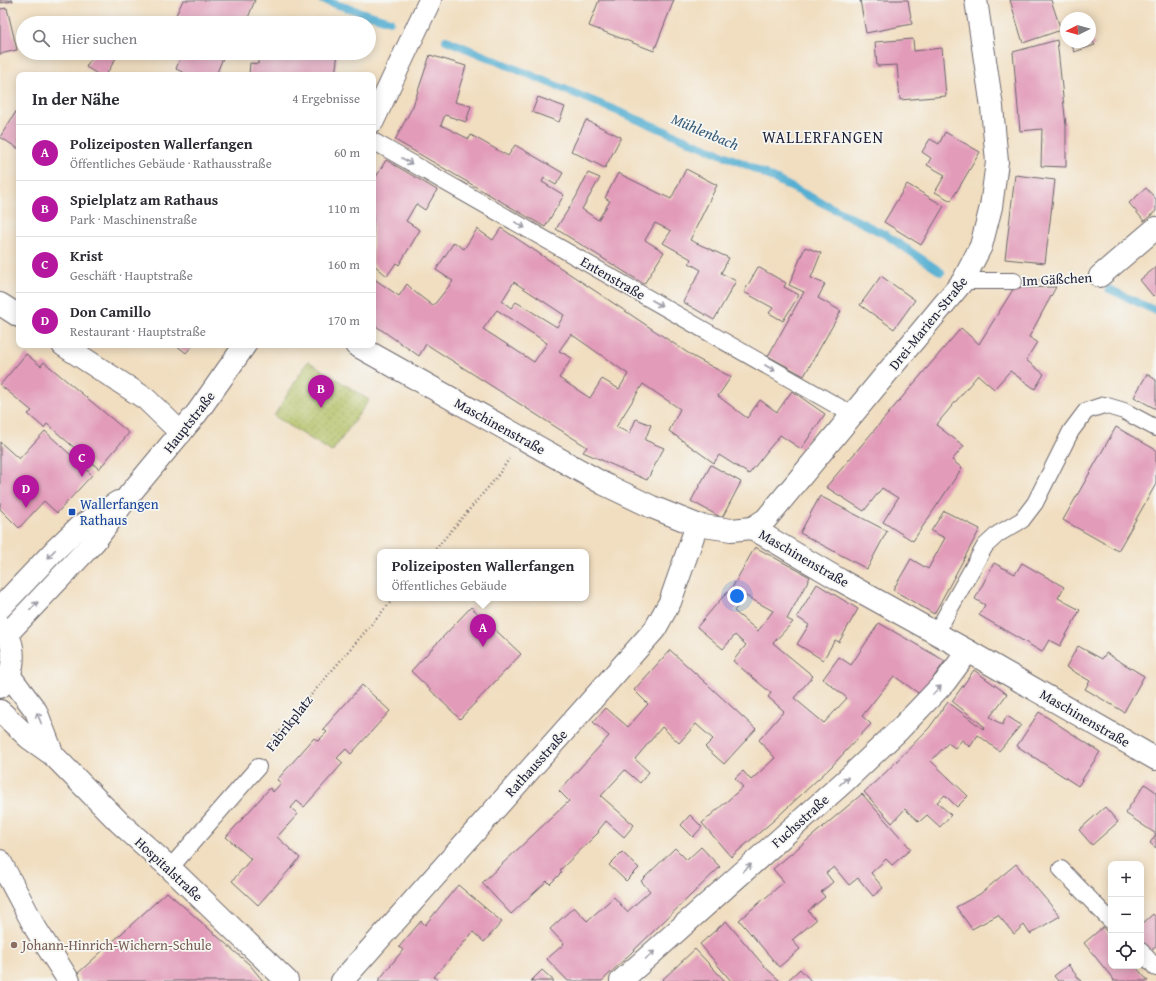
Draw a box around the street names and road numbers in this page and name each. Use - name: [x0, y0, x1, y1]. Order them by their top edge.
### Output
- street label: Entenstraße: [577, 251, 649, 305]
- street label: Im Gäßchen: [1021, 267, 1093, 291]
- street label: Drei-Marien-Straße: [884, 272, 972, 374]
- street label: Hauptstraße: [158, 387, 220, 457]
- street label: Maschinenstraße: [451, 393, 550, 459]
- street label: Maschinenstraße: [755, 524, 853, 592]
- street label: Maschinenstraße: [1036, 684, 1134, 752]
- street label: Fabrikplatz: [261, 691, 317, 755]
- street label: Rathausstraße: [500, 724, 572, 801]
- street label: Fuchsstraße: [767, 789, 834, 852]
- street label: Hospitalstraße: [131, 832, 208, 906]

